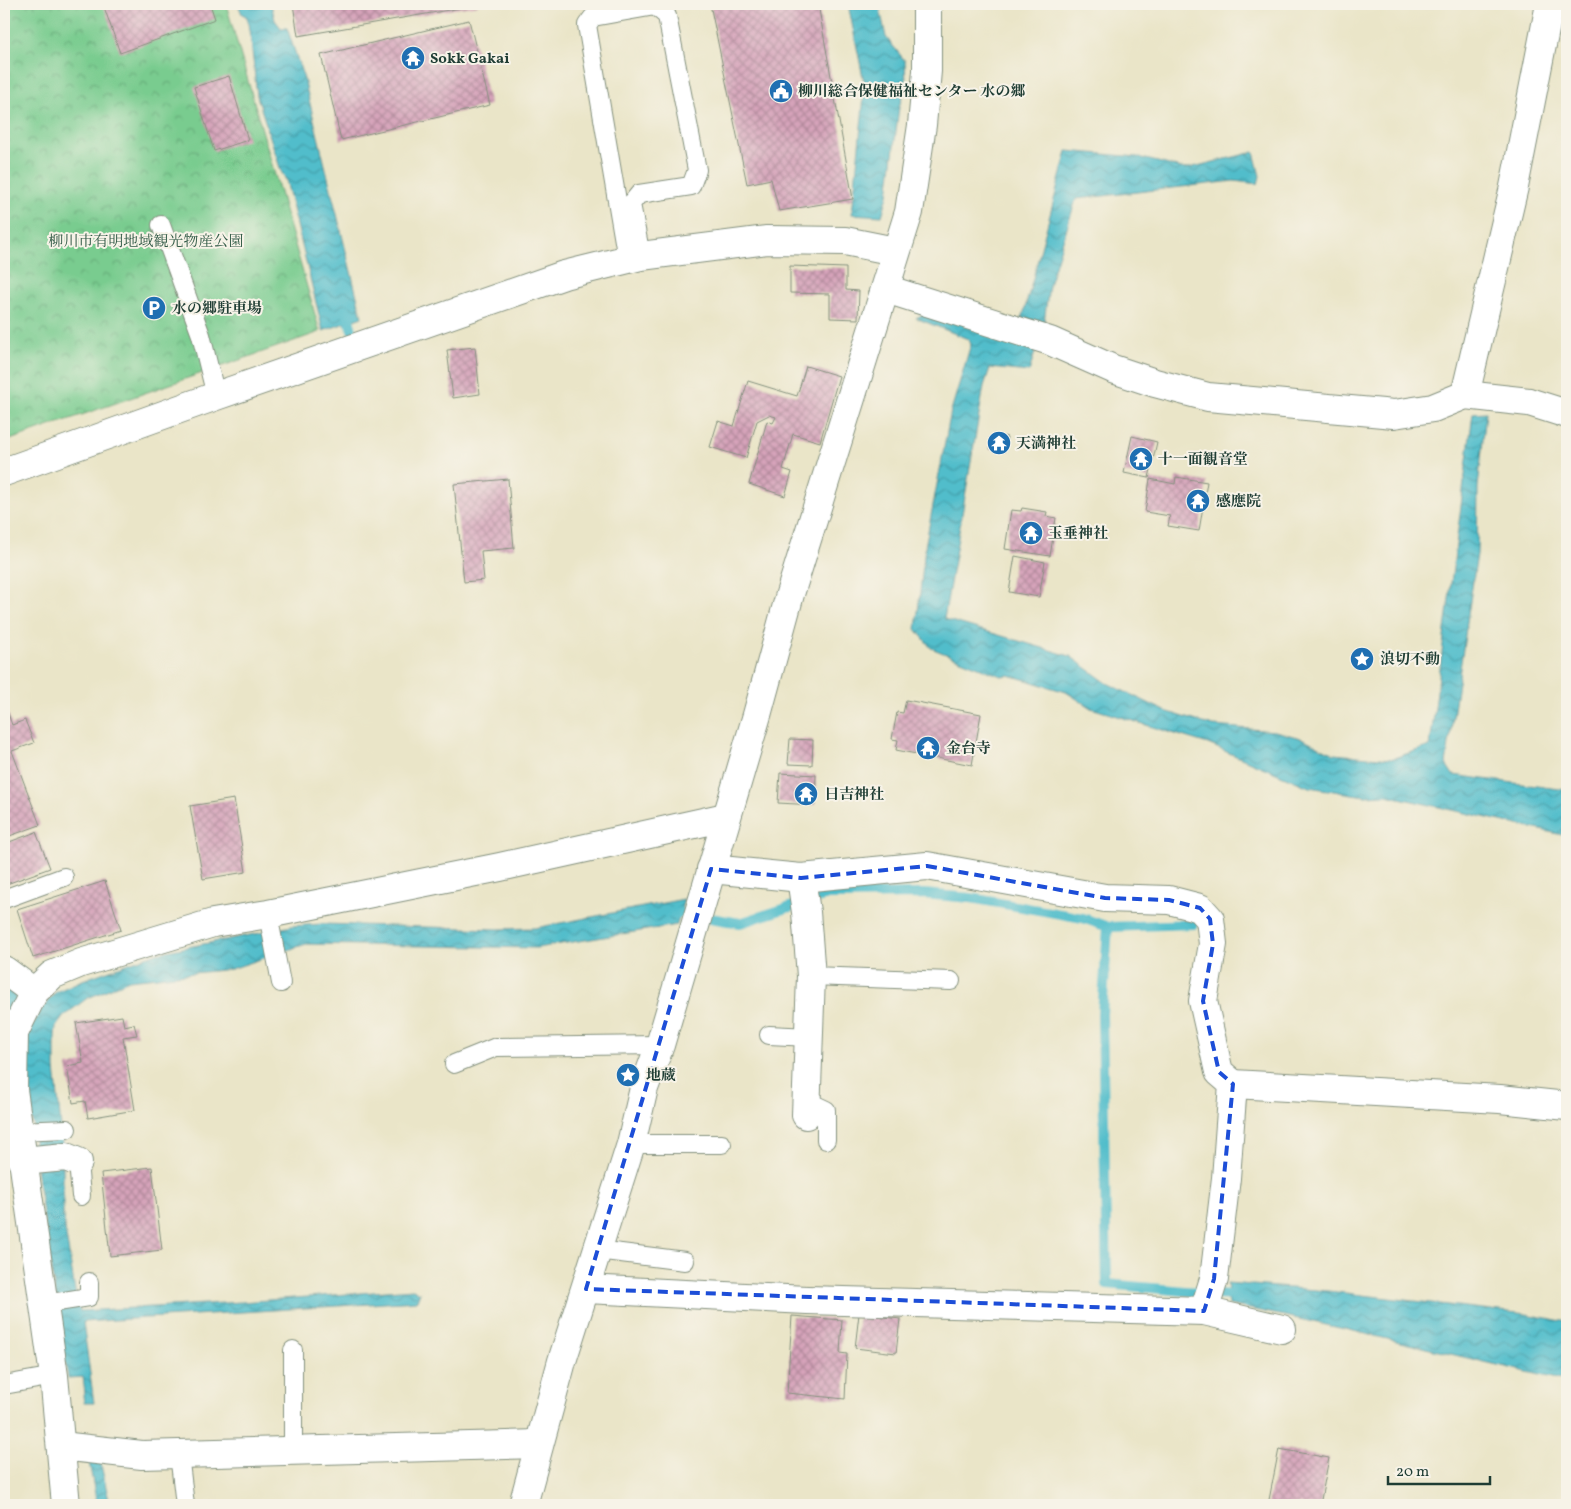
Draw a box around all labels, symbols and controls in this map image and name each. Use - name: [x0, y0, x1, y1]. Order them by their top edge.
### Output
- temple icon: Sokk Gakai: [400, 45, 426, 71]
- place label: Sokk Gakai: [430, 49, 510, 70]
- public building icon: 柳川総合保健福祉センター 水の郷: [768, 78, 794, 104]
- place label: 柳川総合保健福祉センター 水の郷: [798, 82, 1025, 103]
- park label: 柳川市有明地域観光物産公園: [48, 232, 244, 253]
- parking icon: 水の郷駐車場: [141, 295, 167, 321]
- place label: 水の郷駐車場: [172, 299, 262, 320]
- temple icon: 天満神社: [986, 430, 1012, 456]
- place label: 天満神社: [1016, 434, 1076, 455]
- temple icon: 十一面観音堂: [1128, 446, 1154, 472]
- place label: 十一面観音堂: [1158, 450, 1248, 471]
- temple icon: 感應院: [1185, 488, 1211, 514]
- place label: 感應院: [1216, 492, 1261, 513]
- temple icon: 玉垂神社: [1018, 520, 1044, 546]
- place label: 玉垂神社: [1048, 524, 1108, 545]
- place icon: 浪切不動: [1349, 646, 1375, 672]
- place label: 浪切不動: [1380, 650, 1440, 671]
- temple icon: 金台寺: [915, 735, 941, 761]
- place label: 金台寺: [946, 739, 991, 760]
- temple icon: 日吉神社: [793, 781, 819, 807]
- place label: 日吉神社: [824, 785, 884, 806]
- place icon: 地蔵: [615, 1062, 641, 1088]
- place label: 地蔵: [646, 1066, 676, 1087]
- scale bar: [1388, 1454, 1491, 1486]
- text: 20 m: [1396, 1462, 1429, 1483]

